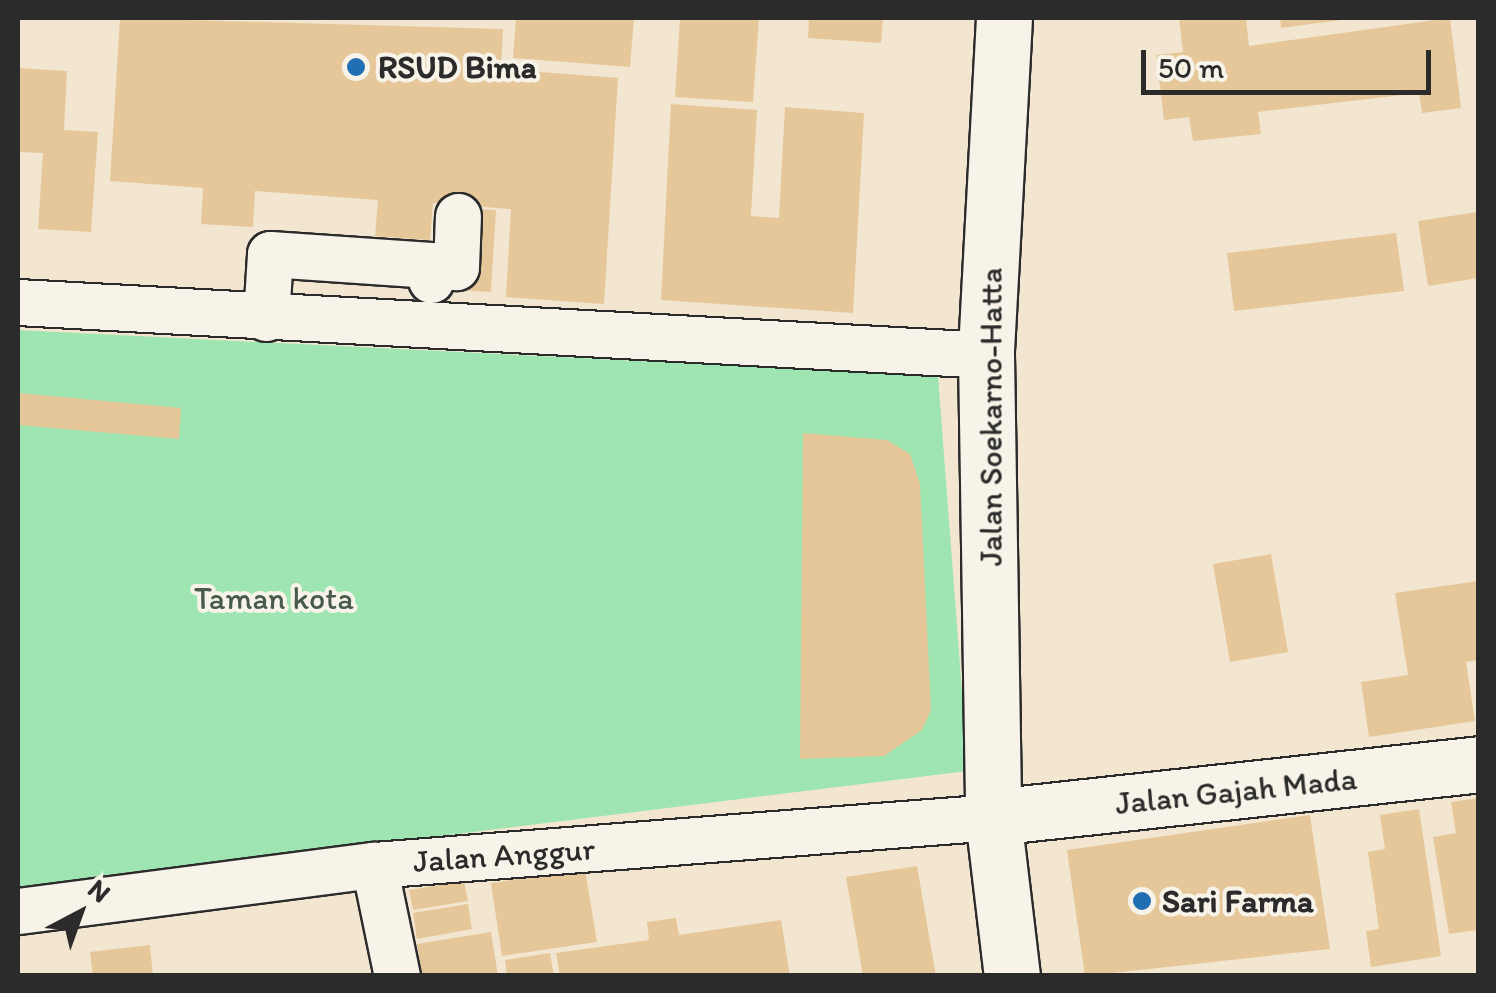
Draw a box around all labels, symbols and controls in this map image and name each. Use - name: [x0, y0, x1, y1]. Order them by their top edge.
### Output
- scale bar: [1146, 30, 1436, 92]
- place label: RSUD Bima: [378, 48, 536, 86]
- text: 50 m: [1158, 49, 1224, 86]
- marker: RSUD Bima: [343, 54, 369, 80]
- street label: Jalan Soekarno-Hatta: [972, 267, 1010, 567]
- park label: Taman kota: [195, 579, 353, 617]
- street label: Jalan Gajah Mada: [1114, 759, 1358, 823]
- street label: Jalan Anggur: [412, 829, 596, 881]
- north arrow: [30, 863, 130, 963]
- text: N: [81, 871, 118, 909]
- place label: Sari Farma: [1162, 882, 1311, 920]
- marker: Sari Farma: [1131, 890, 1153, 912]

